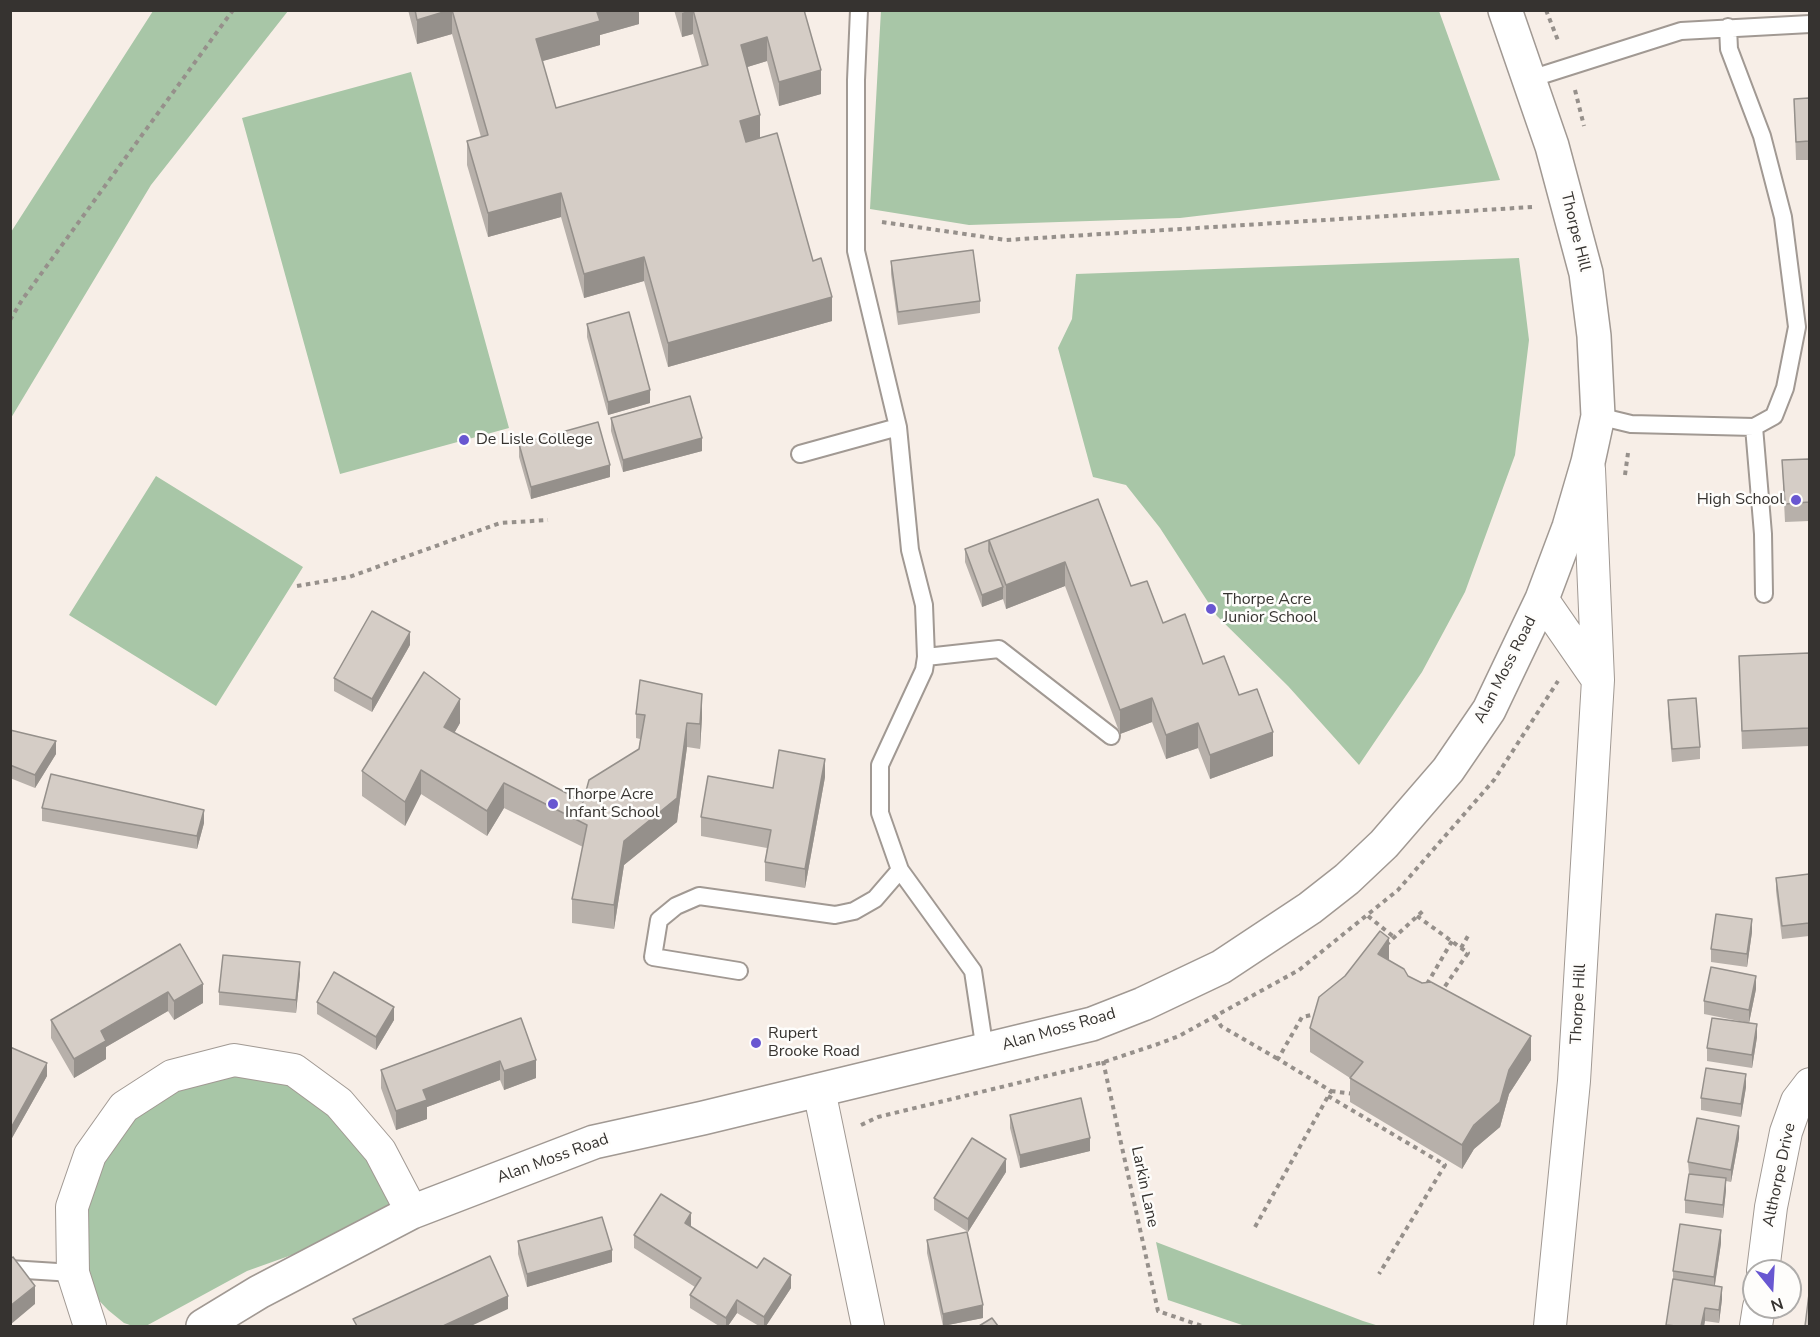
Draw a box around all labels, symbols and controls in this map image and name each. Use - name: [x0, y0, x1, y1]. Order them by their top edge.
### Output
- street label: Thorpe Hill: [1556, 191, 1594, 273]
- place label: De Lisle College: [476, 430, 593, 450]
- marker: De Lisle College: [457, 433, 471, 447]
- place label: High School: [1697, 490, 1784, 510]
- marker: High School: [1789, 493, 1803, 507]
- place label: Thorpe Acre Junior School: [1223, 590, 1318, 628]
- marker: Thorpe Acre Junior School: [1204, 602, 1218, 616]
- street label: Alan Moss Road: [1471, 613, 1541, 727]
- place label: Thorpe Acre Infant School: [565, 785, 660, 823]
- marker: Thorpe Acre Infant School: [546, 797, 560, 811]
- street label: Thorpe Hill: [1567, 963, 1591, 1045]
- street label: Alan Moss Road: [1000, 1005, 1118, 1055]
- place label: Rupert Brooke Road: [768, 1024, 860, 1062]
- marker: Rupert Brooke Road: [749, 1036, 763, 1050]
- street label: Althorpe Drive: [1760, 1121, 1800, 1229]
- street label: Alan Moss Road: [495, 1130, 611, 1188]
- street label: Larkin Lane: [1126, 1145, 1162, 1229]
- north arrow: [1742, 1259, 1802, 1319]
- text: N: [1768, 1292, 1786, 1317]

